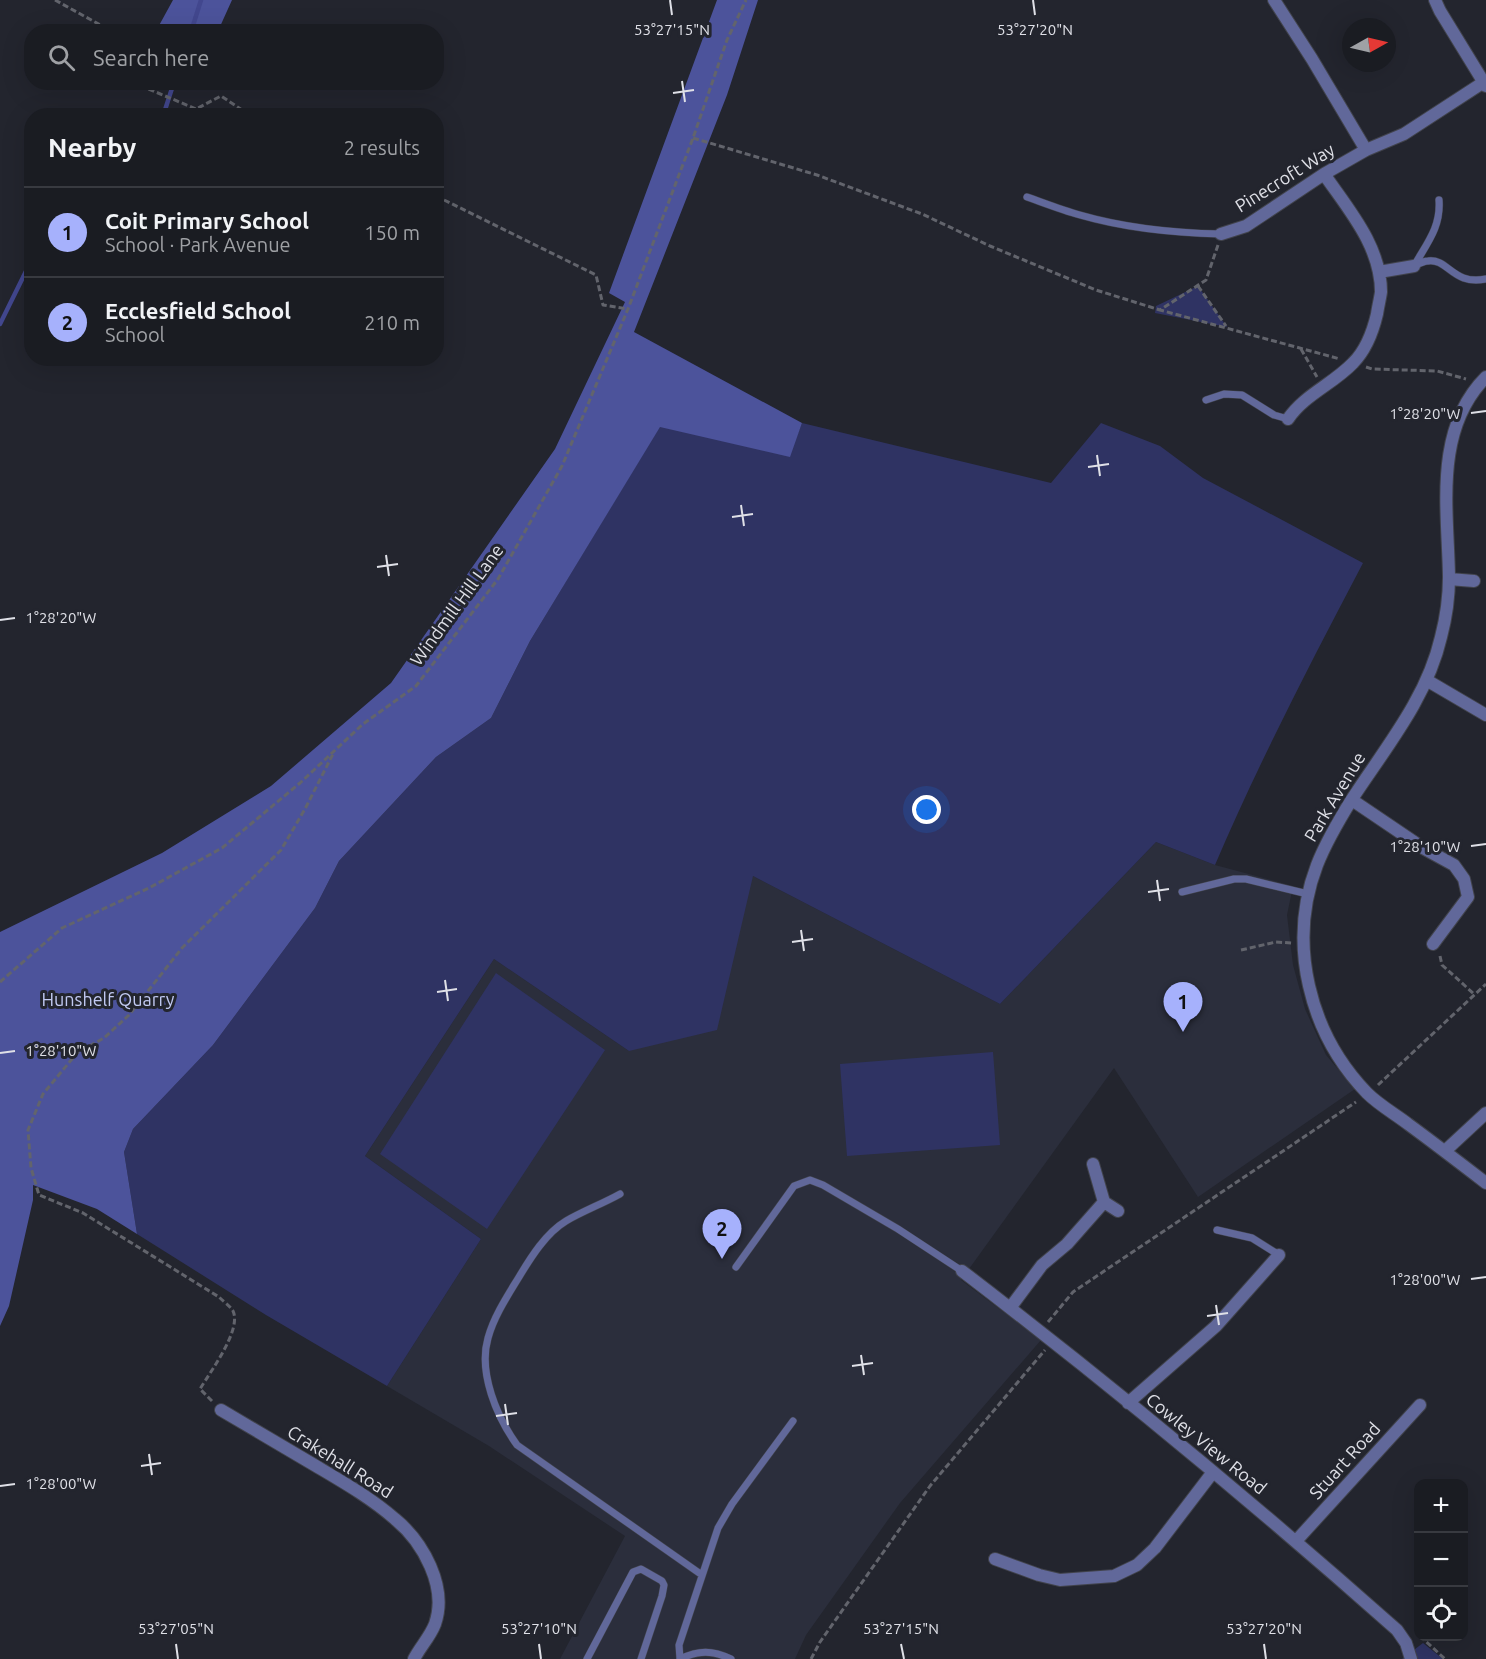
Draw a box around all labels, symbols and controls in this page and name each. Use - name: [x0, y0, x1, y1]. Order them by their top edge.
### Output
- north arrow: [1342, 18, 1396, 72]
- text: 53°27'15"N: [634, 21, 710, 38]
- text: 53°27'20"N: [997, 21, 1073, 38]
- search box: [24, 24, 444, 90]
- icon: search: [45, 41, 78, 74]
- text: Search here: [93, 45, 209, 70]
- text: Nearby: [48, 133, 136, 162]
- text: 2 results: [344, 136, 420, 159]
- street label: Pinecroft Way: [1231, 138, 1338, 216]
- text: Coit Primary School: [105, 208, 309, 233]
- text: 1: [62, 221, 73, 244]
- text: 150 m: [364, 221, 420, 244]
- text: School · Park Avenue: [105, 233, 291, 256]
- text: Ecclesfield School: [105, 298, 291, 323]
- text: 2: [62, 311, 73, 334]
- text: 210 m: [364, 311, 420, 334]
- text: School: [105, 323, 165, 346]
- text: 1°28'20"W: [1390, 405, 1461, 422]
- street label: Windmill Hill Lane: [406, 540, 507, 669]
- text: 1°28'20"W: [26, 609, 97, 626]
- street label: Park Avenue: [1300, 748, 1369, 845]
- your location: [912, 795, 941, 824]
- text: 1°28'10"W: [1390, 838, 1461, 855]
- pin: 1: [1164, 982, 1202, 1032]
- park label: Hunshelf Quarry: [41, 989, 175, 1010]
- text: 1°28'10"W: [26, 1042, 97, 1059]
- pin: 2: [702, 1210, 742, 1259]
- text: 1°28'00"W: [1390, 1271, 1461, 1288]
- street label: Cowley View Road: [1142, 1389, 1271, 1498]
- street label: Stuart Road: [1305, 1418, 1384, 1503]
- street label: Crakehall Road: [284, 1421, 397, 1502]
- text: 1°28'00"W: [26, 1475, 97, 1492]
- map controls: [1414, 1479, 1468, 1641]
- button: +: [1414, 1479, 1468, 1533]
- button: −: [1414, 1533, 1468, 1587]
- button: locate: [1414, 1587, 1468, 1641]
- text: 53°27'05"N: [138, 1620, 214, 1637]
- text: 53°27'10"N: [501, 1620, 577, 1637]
- text: 53°27'15"N: [863, 1620, 939, 1637]
- text: 53°27'20"N: [1226, 1620, 1302, 1637]

